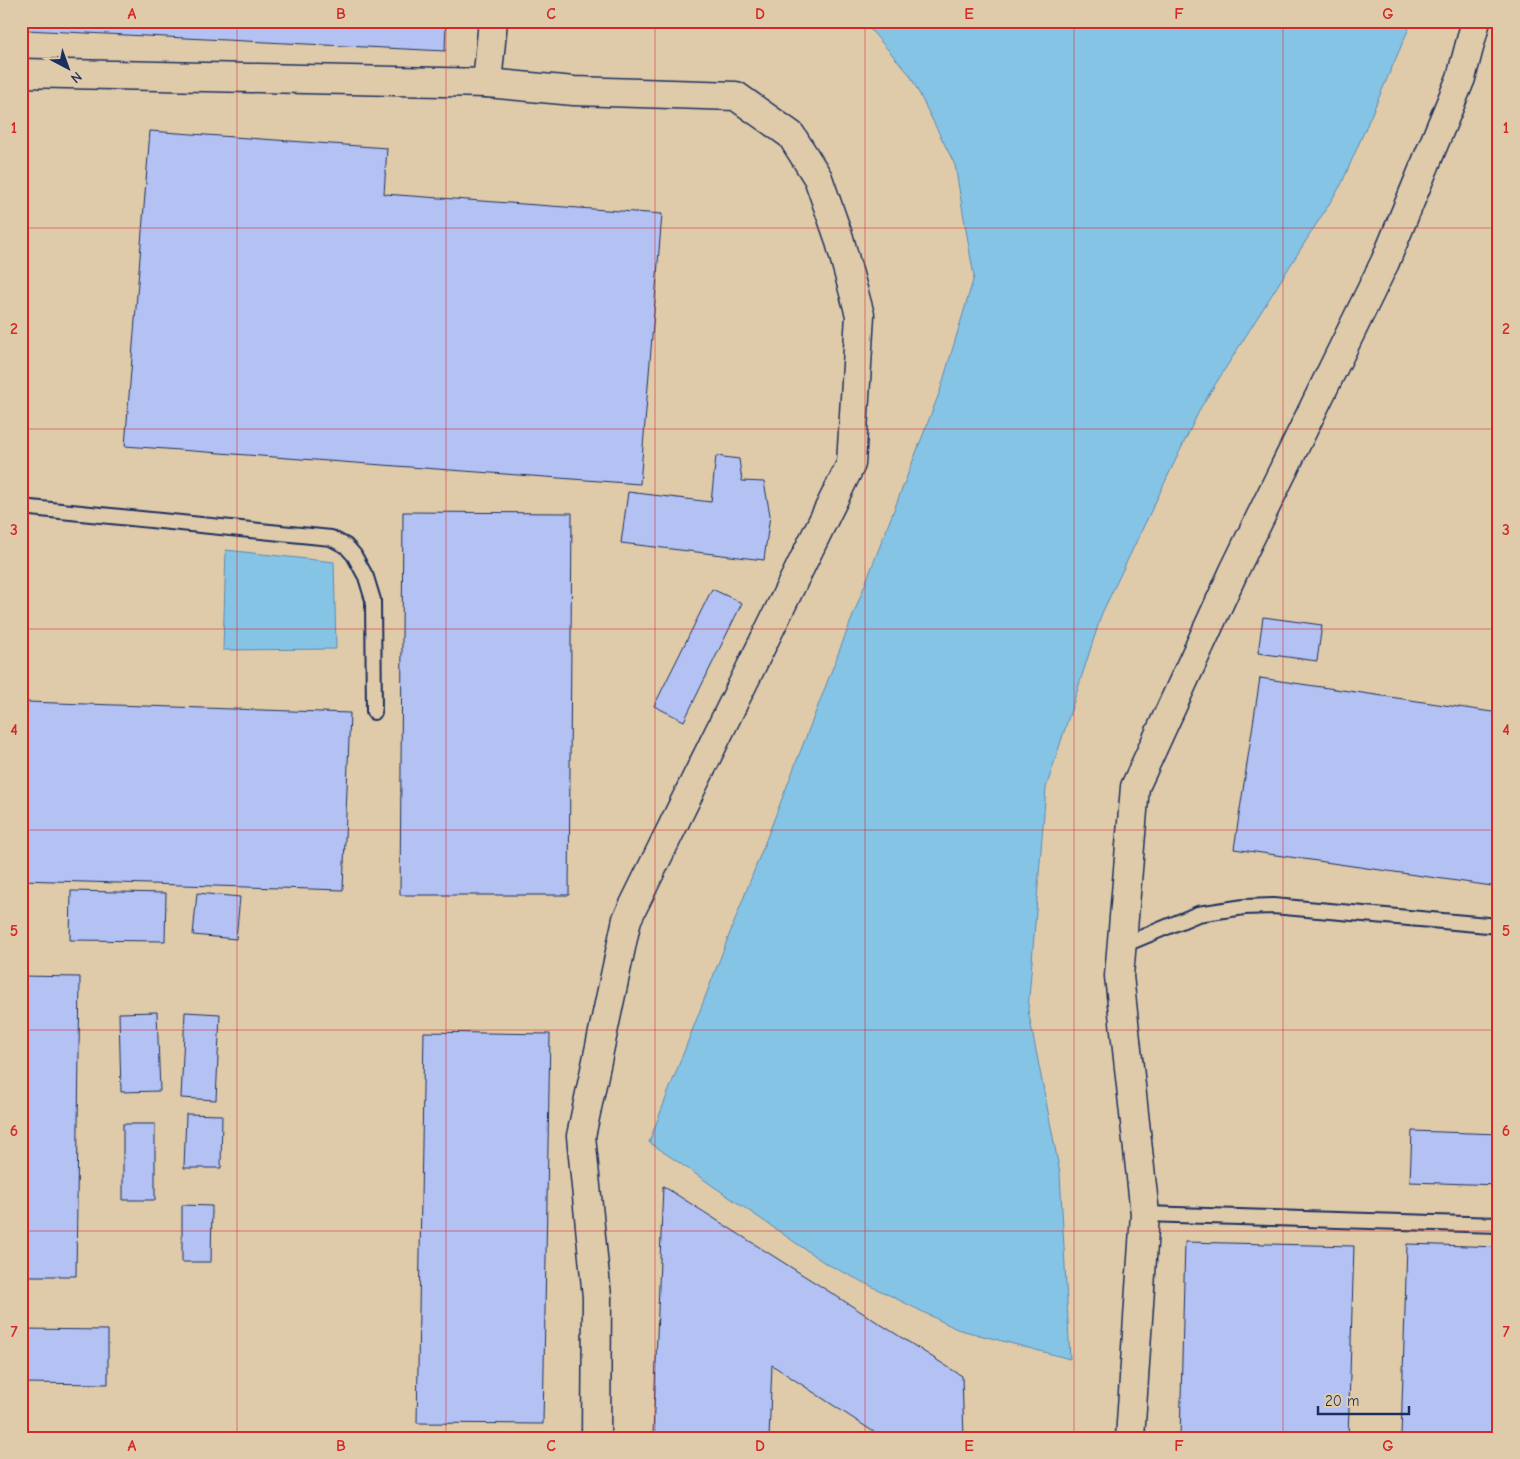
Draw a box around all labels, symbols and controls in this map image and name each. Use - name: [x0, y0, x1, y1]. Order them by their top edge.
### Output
- text: A: [128, 5, 137, 23]
- text: B: [336, 5, 346, 23]
- text: C: [546, 5, 556, 23]
- text: D: [755, 5, 765, 23]
- text: E: [964, 5, 974, 23]
- text: F: [1174, 5, 1184, 23]
- text: G: [1382, 5, 1394, 23]
- north arrow: [42, 42, 92, 92]
- text: N: [67, 68, 85, 87]
- text: 1: [11, 119, 17, 137]
- text: 1: [1503, 119, 1509, 137]
- text: 2: [10, 320, 18, 338]
- text: 2: [1502, 320, 1510, 338]
- text: 3: [10, 521, 18, 539]
- text: 3: [1502, 521, 1510, 539]
- text: 4: [10, 721, 18, 739]
- text: 4: [1502, 721, 1510, 739]
- text: 5: [10, 922, 18, 940]
- text: 5: [1502, 922, 1510, 940]
- text: 6: [10, 1122, 18, 1140]
- text: 6: [1502, 1122, 1510, 1140]
- text: 7: [10, 1323, 18, 1341]
- text: 7: [1502, 1323, 1510, 1341]
- scale bar: [1318, 1384, 1409, 1416]
- text: 20 m: [1325, 1392, 1359, 1410]
- text: A: [128, 1437, 137, 1455]
- text: B: [336, 1437, 346, 1455]
- text: C: [546, 1437, 556, 1455]
- text: D: [755, 1437, 765, 1455]
- text: E: [964, 1437, 974, 1455]
- text: F: [1174, 1437, 1184, 1455]
- text: G: [1382, 1437, 1394, 1455]

